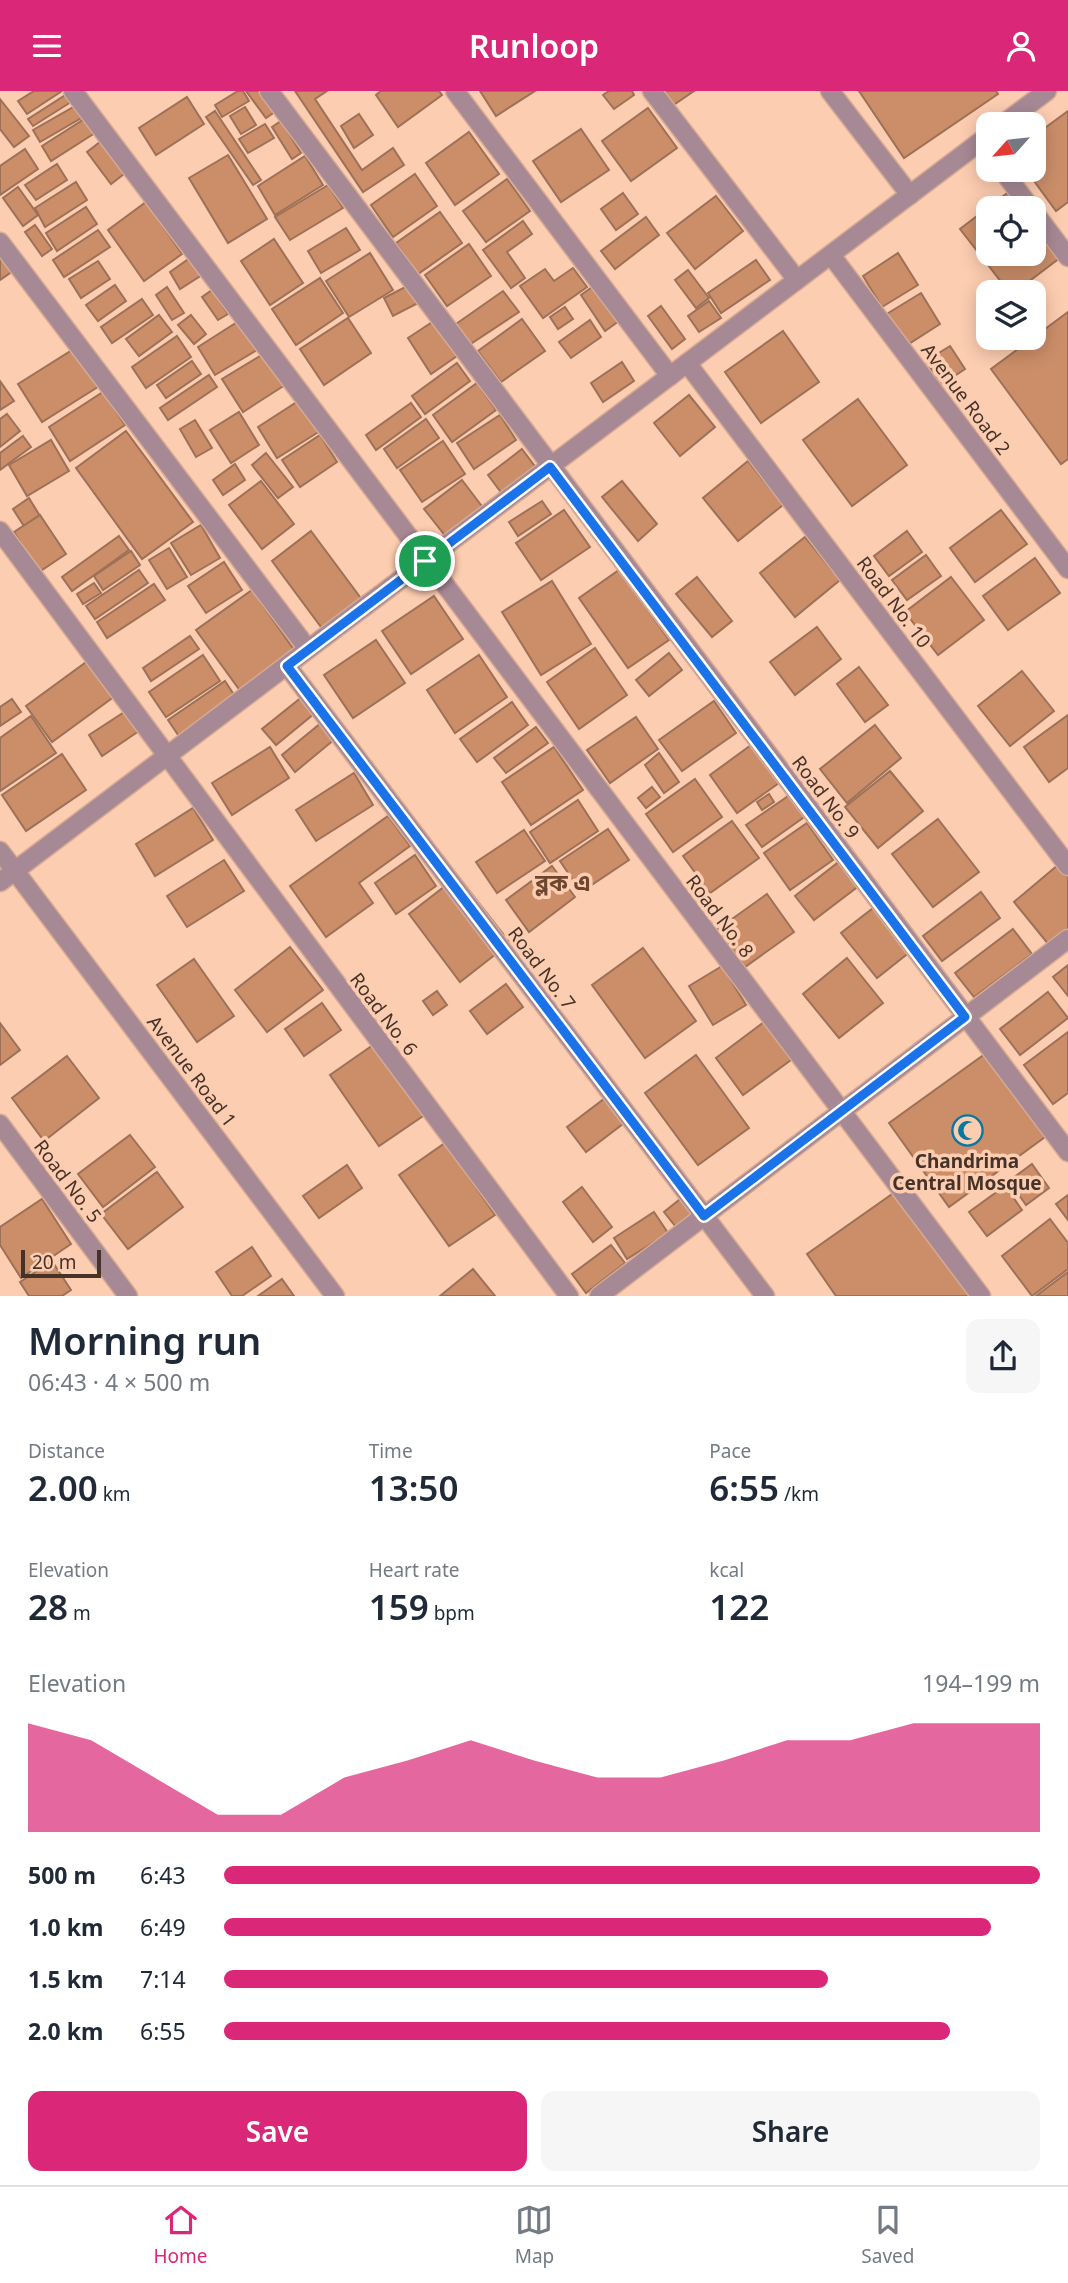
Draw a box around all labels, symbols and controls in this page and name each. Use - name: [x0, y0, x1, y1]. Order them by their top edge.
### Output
- text: Runloop: [469, 24, 599, 67]
- icon: menu: [28, 27, 66, 65]
- icon: person: [1002, 27, 1040, 65]
- north arrow: [976, 112, 1046, 182]
- map controls: [976, 112, 1046, 350]
- button: locate: [976, 196, 1046, 266]
- button: layers: [976, 280, 1046, 350]
- street label: Avenue Road 2: [916, 338, 1016, 460]
- pin: [395, 531, 455, 591]
- icon: arrive: [406, 542, 444, 580]
- street label: Road No. 10: [851, 551, 937, 653]
- street label: Road No. 9: [786, 750, 866, 844]
- district label: ব্লক এ: [534, 866, 591, 898]
- street label: Road No. 8: [680, 869, 760, 963]
- street label: Road No. 7: [502, 921, 582, 1015]
- street label: Road No. 6: [344, 967, 424, 1061]
- street label: Avenue Road 1: [142, 1010, 242, 1132]
- mosque icon: Chandrima Central Mosque: [950, 1113, 984, 1147]
- street label: Road No. 5: [28, 1134, 108, 1228]
- place label: Chandrima Central Mosque: [892, 1148, 1042, 1196]
- scale bar: [21, 1247, 102, 1279]
- text: 20 m: [32, 1249, 76, 1275]
- text: Morning run: [28, 1314, 261, 1366]
- button: share: [966, 1319, 1040, 1393]
- text: 06:43 · 4 × 500 m: [28, 1366, 210, 1398]
- text: Distance: [28, 1438, 105, 1464]
- text: Time: [369, 1438, 413, 1464]
- text: Pace: [709, 1438, 751, 1464]
- text: 2.00: [28, 1464, 98, 1511]
- text: 13:50: [369, 1464, 458, 1511]
- text: 6:55: [709, 1464, 779, 1511]
- text: km: [98, 1481, 131, 1507]
- text: /km: [779, 1481, 819, 1507]
- text: Elevation: [28, 1557, 109, 1583]
- text: Heart rate: [369, 1557, 459, 1583]
- text: kcal: [709, 1557, 744, 1583]
- text: 28: [28, 1583, 68, 1630]
- text: 159: [369, 1583, 429, 1630]
- text: 122: [709, 1583, 769, 1630]
- text: m: [68, 1600, 91, 1626]
- text: bpm: [429, 1600, 475, 1626]
- text: Elevation: [28, 1667, 126, 1699]
- text: 194–199 m: [922, 1667, 1040, 1699]
- text: 500 m: [28, 1859, 96, 1891]
- text: 6:43: [140, 1859, 186, 1891]
- text: 1.0 km: [28, 1911, 103, 1943]
- text: 6:49: [140, 1911, 186, 1943]
- text: 1.5 km: [28, 1963, 103, 1995]
- text: 7:14: [140, 1963, 186, 1995]
- text: 2.0 km: [28, 2015, 103, 2047]
- text: 6:55: [140, 2015, 186, 2047]
- button: Save: [28, 2091, 527, 2171]
- button: Share: [541, 2091, 1040, 2171]
- tab: Home: [154, 2201, 208, 2269]
- tab: Map: [515, 2201, 554, 2269]
- tab: Saved: [861, 2201, 914, 2269]

